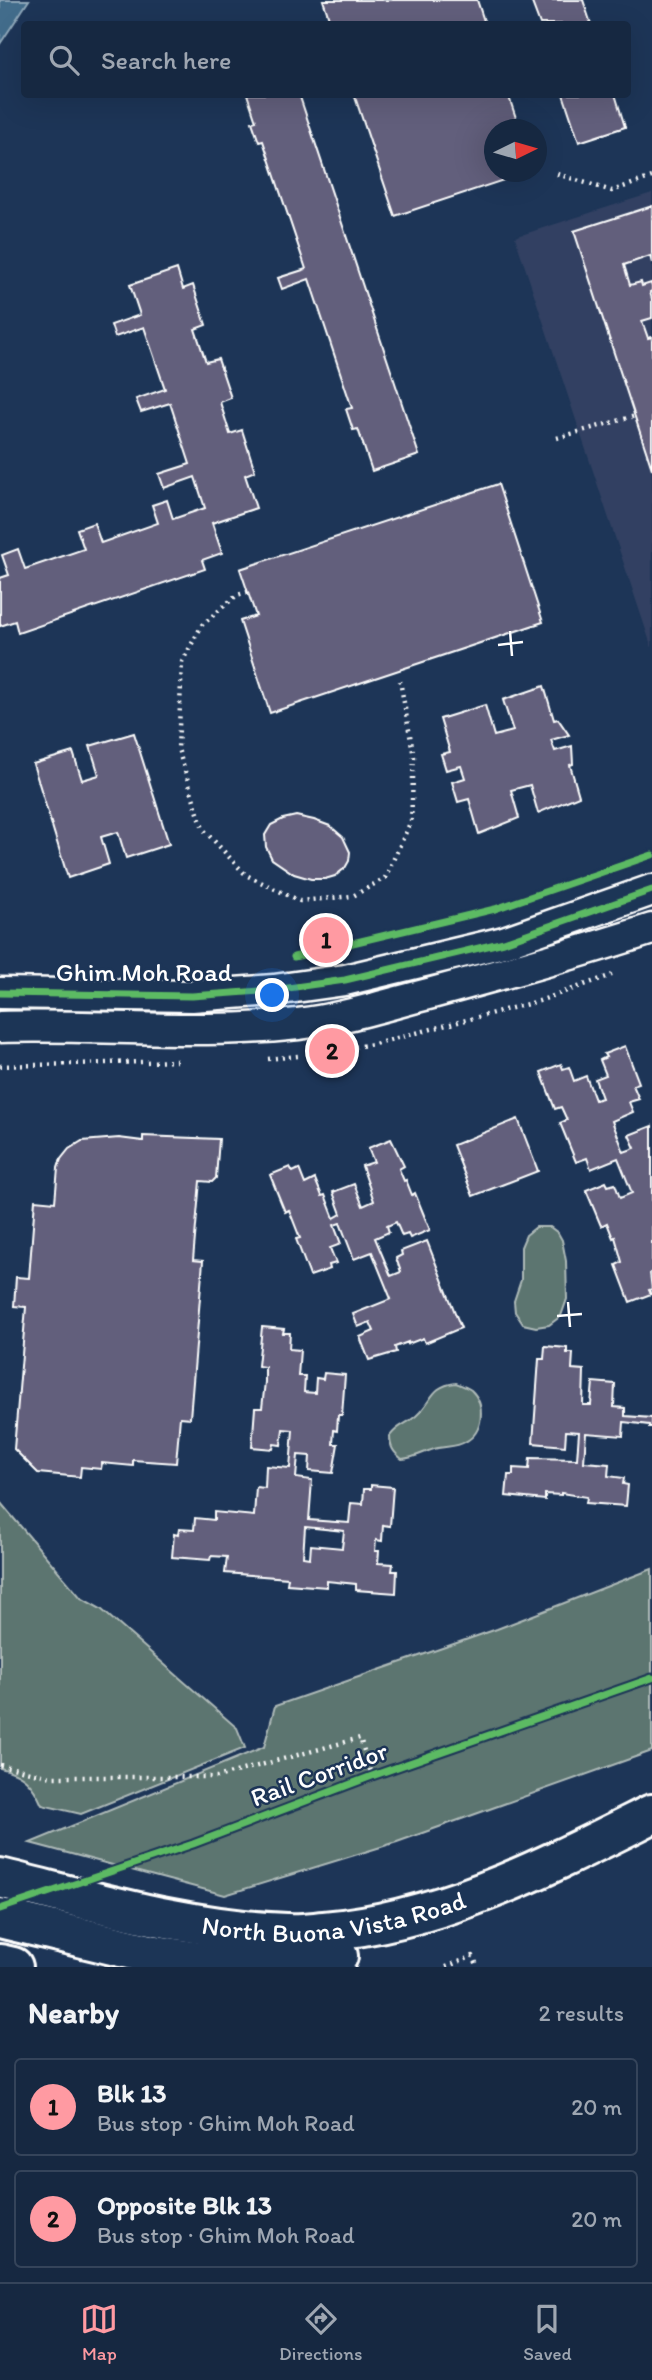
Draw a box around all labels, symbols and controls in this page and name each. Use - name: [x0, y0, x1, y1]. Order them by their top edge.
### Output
- search box: [21, 21, 631, 98]
- icon: search: [45, 41, 83, 79]
- text: Search here: [101, 44, 231, 76]
- north arrow: [484, 119, 547, 182]
- pin: 1: [303, 914, 349, 966]
- street label: Ghim Moh Road: [56, 956, 233, 988]
- your location: [255, 978, 289, 1012]
- pin: 2: [309, 1025, 355, 1077]
- street label: Rail Corridor: [246, 1734, 392, 1814]
- street label: North Buona Vista Road: [200, 1884, 471, 1949]
- text: Nearby: [28, 1994, 119, 2031]
- text: 2 results: [538, 1999, 624, 2027]
- text: Blk 13: [97, 2077, 167, 2109]
- text: 1: [48, 2093, 58, 2121]
- text: 20 m: [571, 2093, 622, 2121]
- text: Bus stop · Ghim Moh Road: [97, 2109, 355, 2137]
- text: Opposite Blk 13: [97, 2189, 272, 2221]
- text: 2: [47, 2205, 59, 2233]
- text: 20 m: [571, 2205, 622, 2233]
- text: Bus stop · Ghim Moh Road: [97, 2221, 355, 2249]
- tab: Map: [80, 2300, 118, 2365]
- tab: Directions: [279, 2300, 363, 2365]
- tab: Saved: [523, 2300, 572, 2365]

